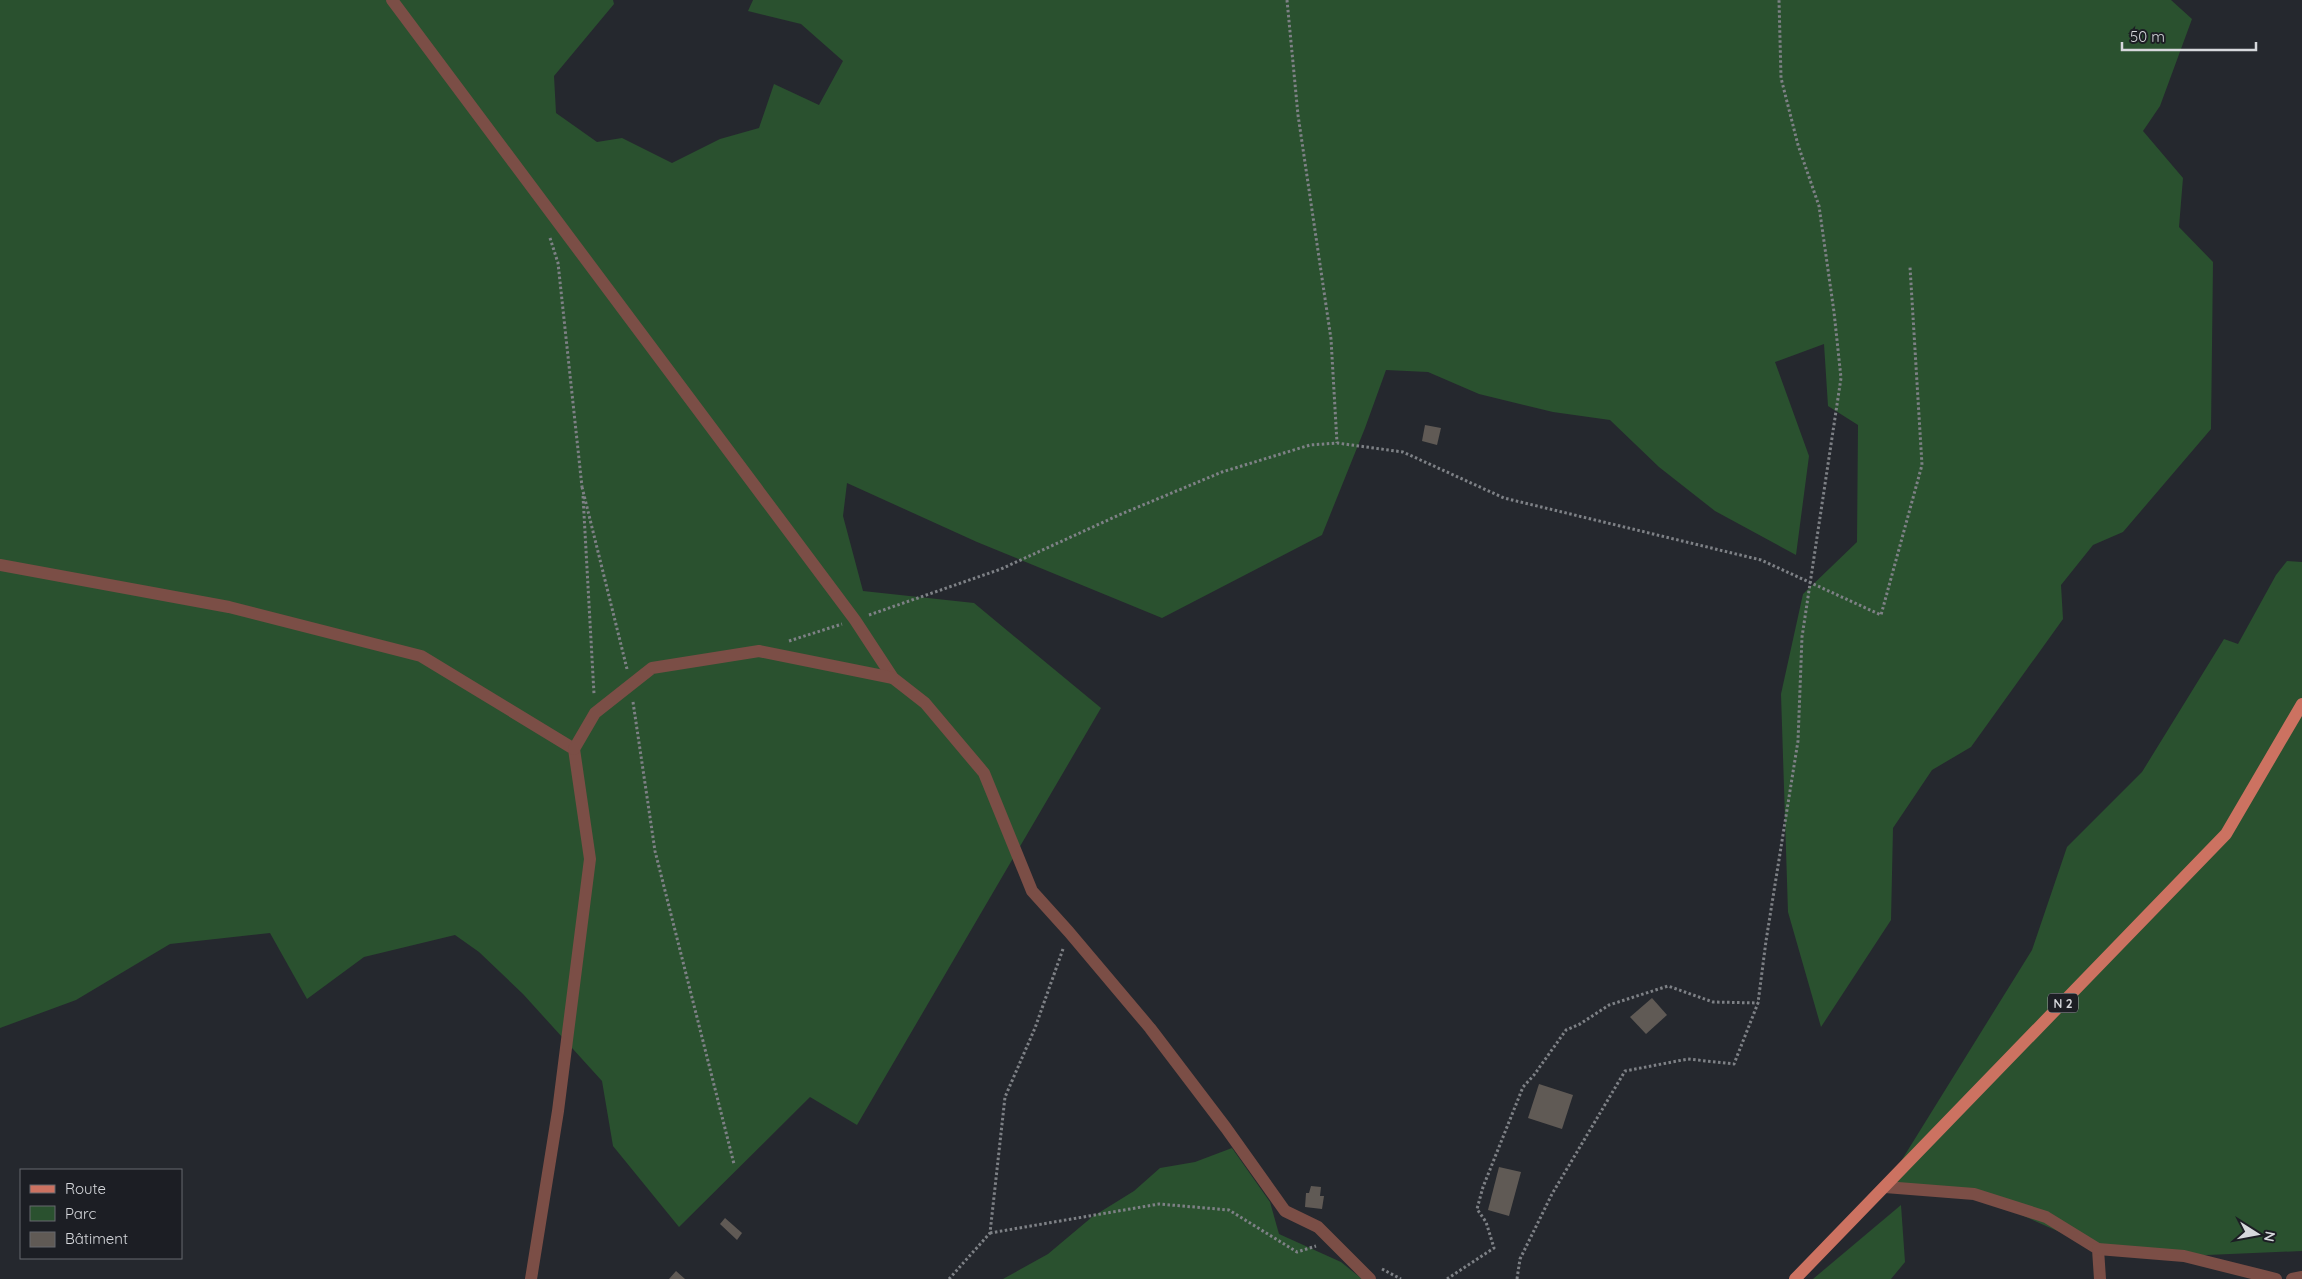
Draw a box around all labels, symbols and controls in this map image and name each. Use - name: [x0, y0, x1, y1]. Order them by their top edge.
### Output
- scale bar: [2122, 20, 2256, 52]
- text: 50 m: [2130, 27, 2165, 46]
- road number: N 2: [2048, 994, 2078, 1012]
- legend: [20, 1169, 182, 1259]
- text: Route: [65, 1179, 106, 1198]
- text: Parc: [65, 1204, 96, 1223]
- north arrow: [2232, 1209, 2282, 1259]
- text: Bâtiment: [65, 1229, 128, 1248]
- text: N: [2260, 1230, 2280, 1243]

